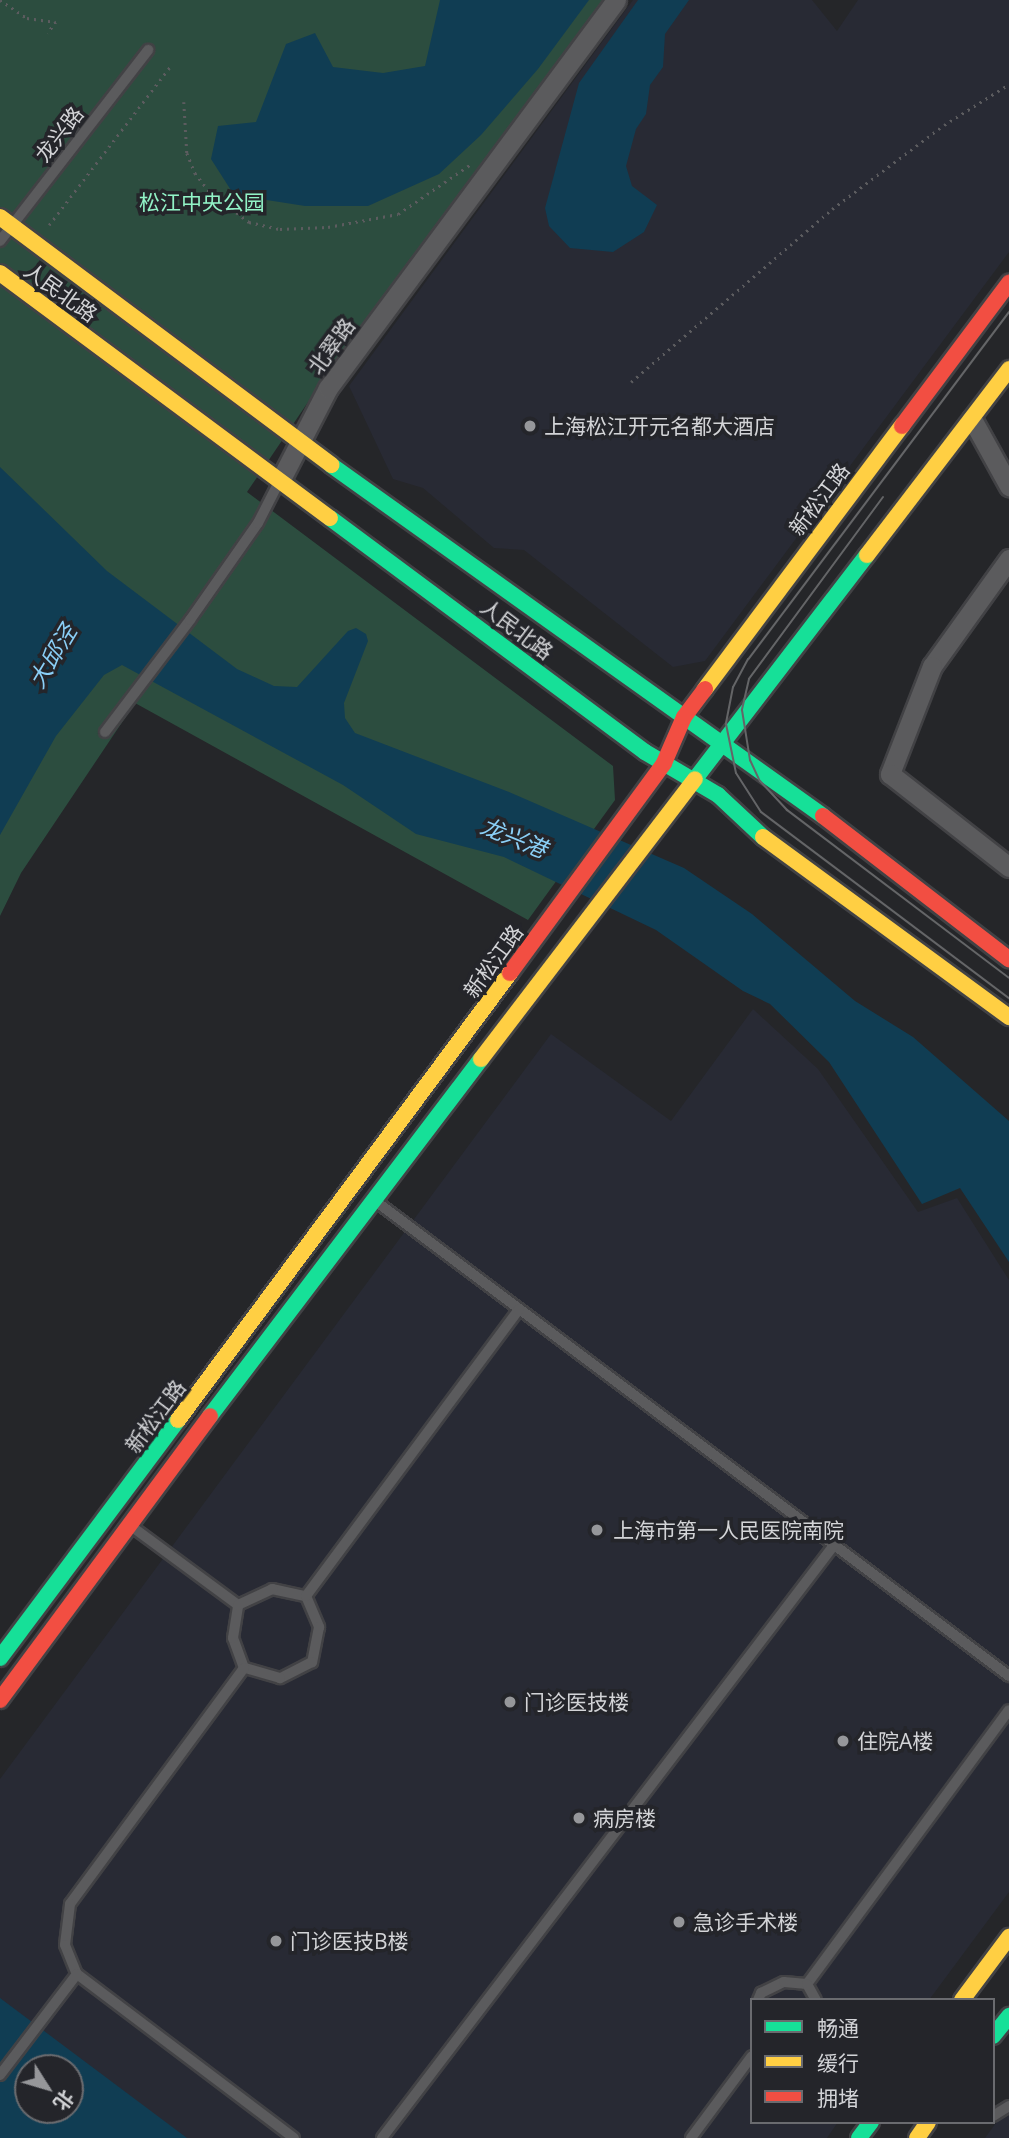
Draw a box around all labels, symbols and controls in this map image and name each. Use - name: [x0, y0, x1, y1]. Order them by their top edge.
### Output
- street label: 龙兴路: [30, 101, 88, 167]
- park label: 松江中央公园: [139, 189, 265, 215]
- street label: 人民北路: [20, 257, 102, 327]
- street label: 北翠路: [302, 313, 360, 379]
- place label: 上海松江开元名都大酒店: [544, 413, 775, 439]
- marker: 上海松江开元名都大酒店: [522, 418, 538, 434]
- street label: 新松江路: [784, 458, 854, 540]
- street label: 人民北路: [476, 594, 558, 664]
- water label: 大邱泾: [22, 619, 82, 693]
- water label: 龙兴港: [477, 811, 551, 863]
- street label: 新松江路: [458, 920, 528, 1002]
- street label: 新松江路: [120, 1375, 190, 1457]
- place label: 上海市第一人民医院南院: [613, 1517, 844, 1543]
- marker: 上海市第一人民医院南院: [587, 1520, 607, 1540]
- place label: 门诊医技楼: [524, 1689, 629, 1715]
- marker: 门诊医技楼: [502, 1694, 518, 1710]
- place label: 住院A楼: [857, 1728, 933, 1754]
- marker: 住院A楼: [835, 1733, 851, 1749]
- place label: 病房楼: [593, 1805, 656, 1831]
- marker: 病房楼: [571, 1810, 587, 1826]
- place label: 急诊手术楼: [693, 1909, 798, 1935]
- marker: 急诊手术楼: [671, 1914, 687, 1930]
- place label: 门诊医技B楼: [290, 1928, 409, 1954]
- marker: 门诊医技B楼: [268, 1933, 284, 1949]
- legend: [750, 1998, 995, 2124]
- text: 畅通: [817, 2014, 859, 2042]
- text: 缓行: [817, 2049, 859, 2077]
- north arrow: [14, 2054, 84, 2124]
- text: 拥堵: [817, 2084, 859, 2112]
- text: 北: [48, 2085, 80, 2116]

